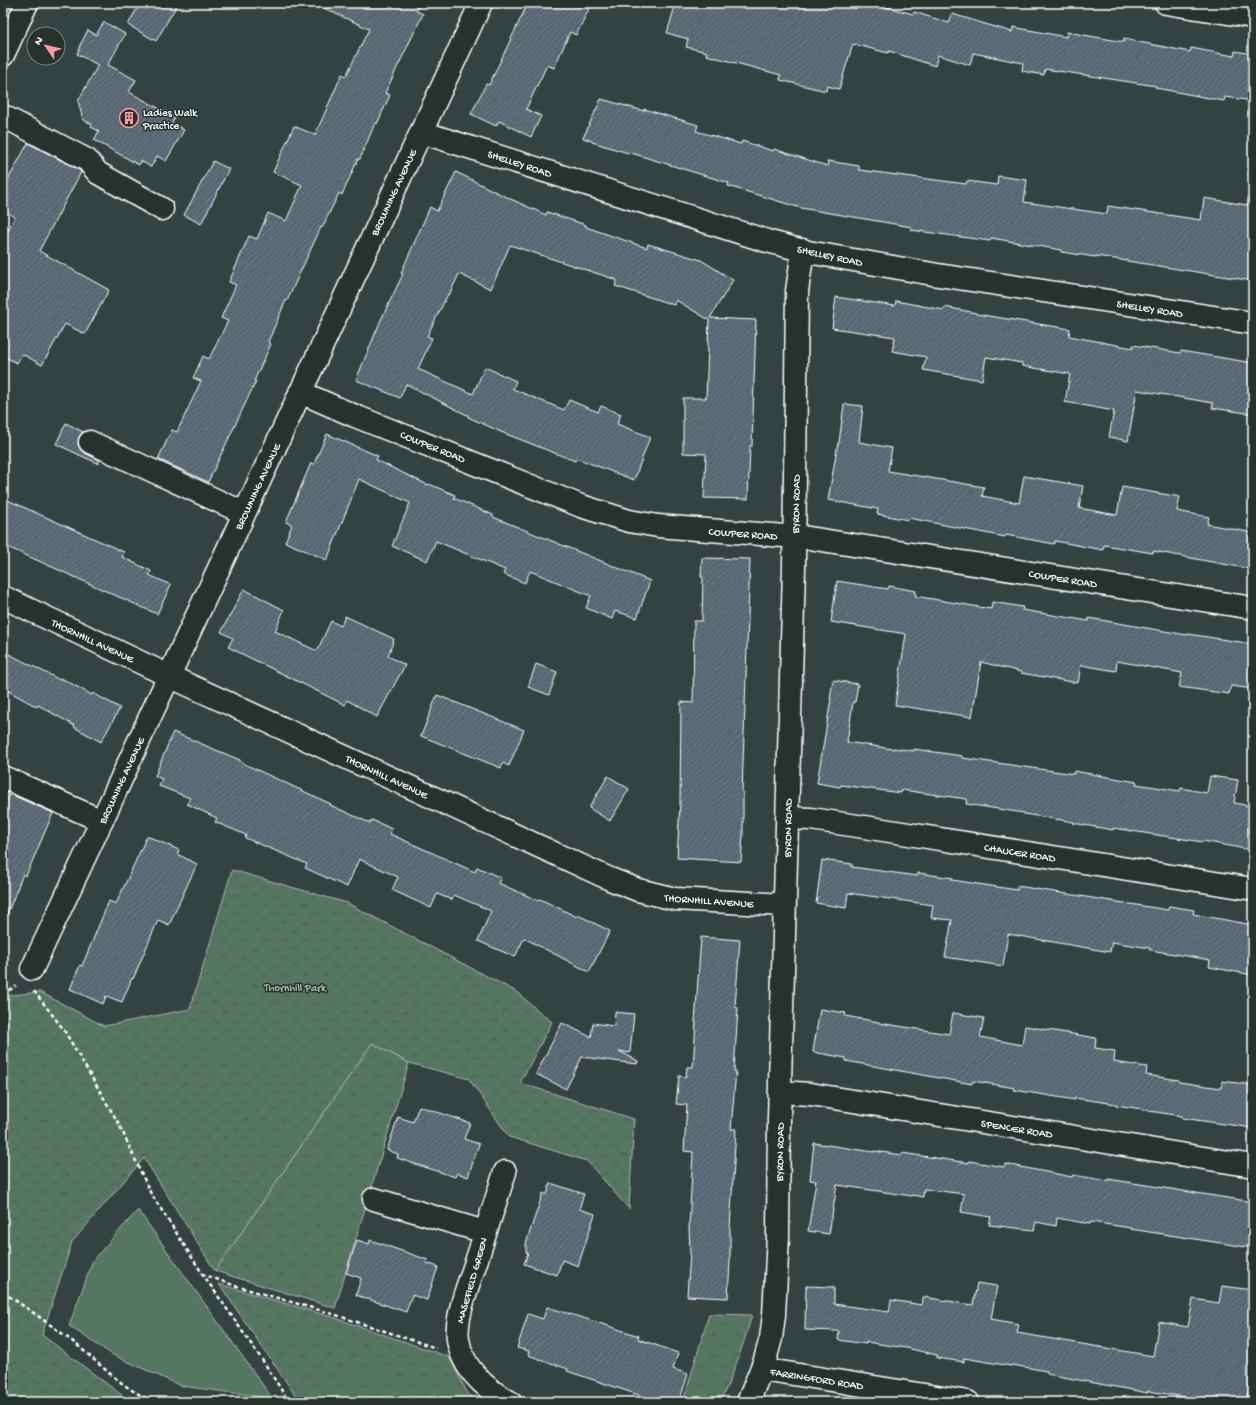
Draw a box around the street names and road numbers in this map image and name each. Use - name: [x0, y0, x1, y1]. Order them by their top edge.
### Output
- street label: BROWNING AVENUE: [369, 147, 421, 239]
- street label: SHELLEY ROAD: [486, 149, 554, 181]
- street label: SHELLEY ROAD: [796, 244, 864, 270]
- street label: SHELLEY ROAD: [1116, 299, 1184, 321]
- street label: COWPER ROAD: [398, 429, 467, 467]
- street label: BROWNING AVENUE: [233, 441, 285, 533]
- street label: BYRON ROAD: [790, 474, 804, 535]
- street label: COWPER ROAD: [708, 527, 779, 543]
- street label: COWPER ROAD: [1028, 569, 1099, 591]
- street label: THORNHILL AVENUE: [48, 617, 136, 667]
- street label: BROWNING AVENUE: [97, 735, 149, 827]
- street label: THORNHILL AVENUE: [342, 753, 430, 803]
- street label: BYRON ROAD: [782, 798, 796, 859]
- street label: CHAUCER ROAD: [983, 842, 1057, 866]
- street label: THORNHILL AVENUE: [663, 893, 755, 911]
- street label: SPENCER ROAD: [980, 1118, 1054, 1142]
- street label: BYRON ROAD: [774, 1122, 788, 1183]
- street label: MASEFIELD GREEN: [455, 1236, 491, 1325]
- street label: FARRINGFORD ROAD: [768, 1367, 865, 1393]

